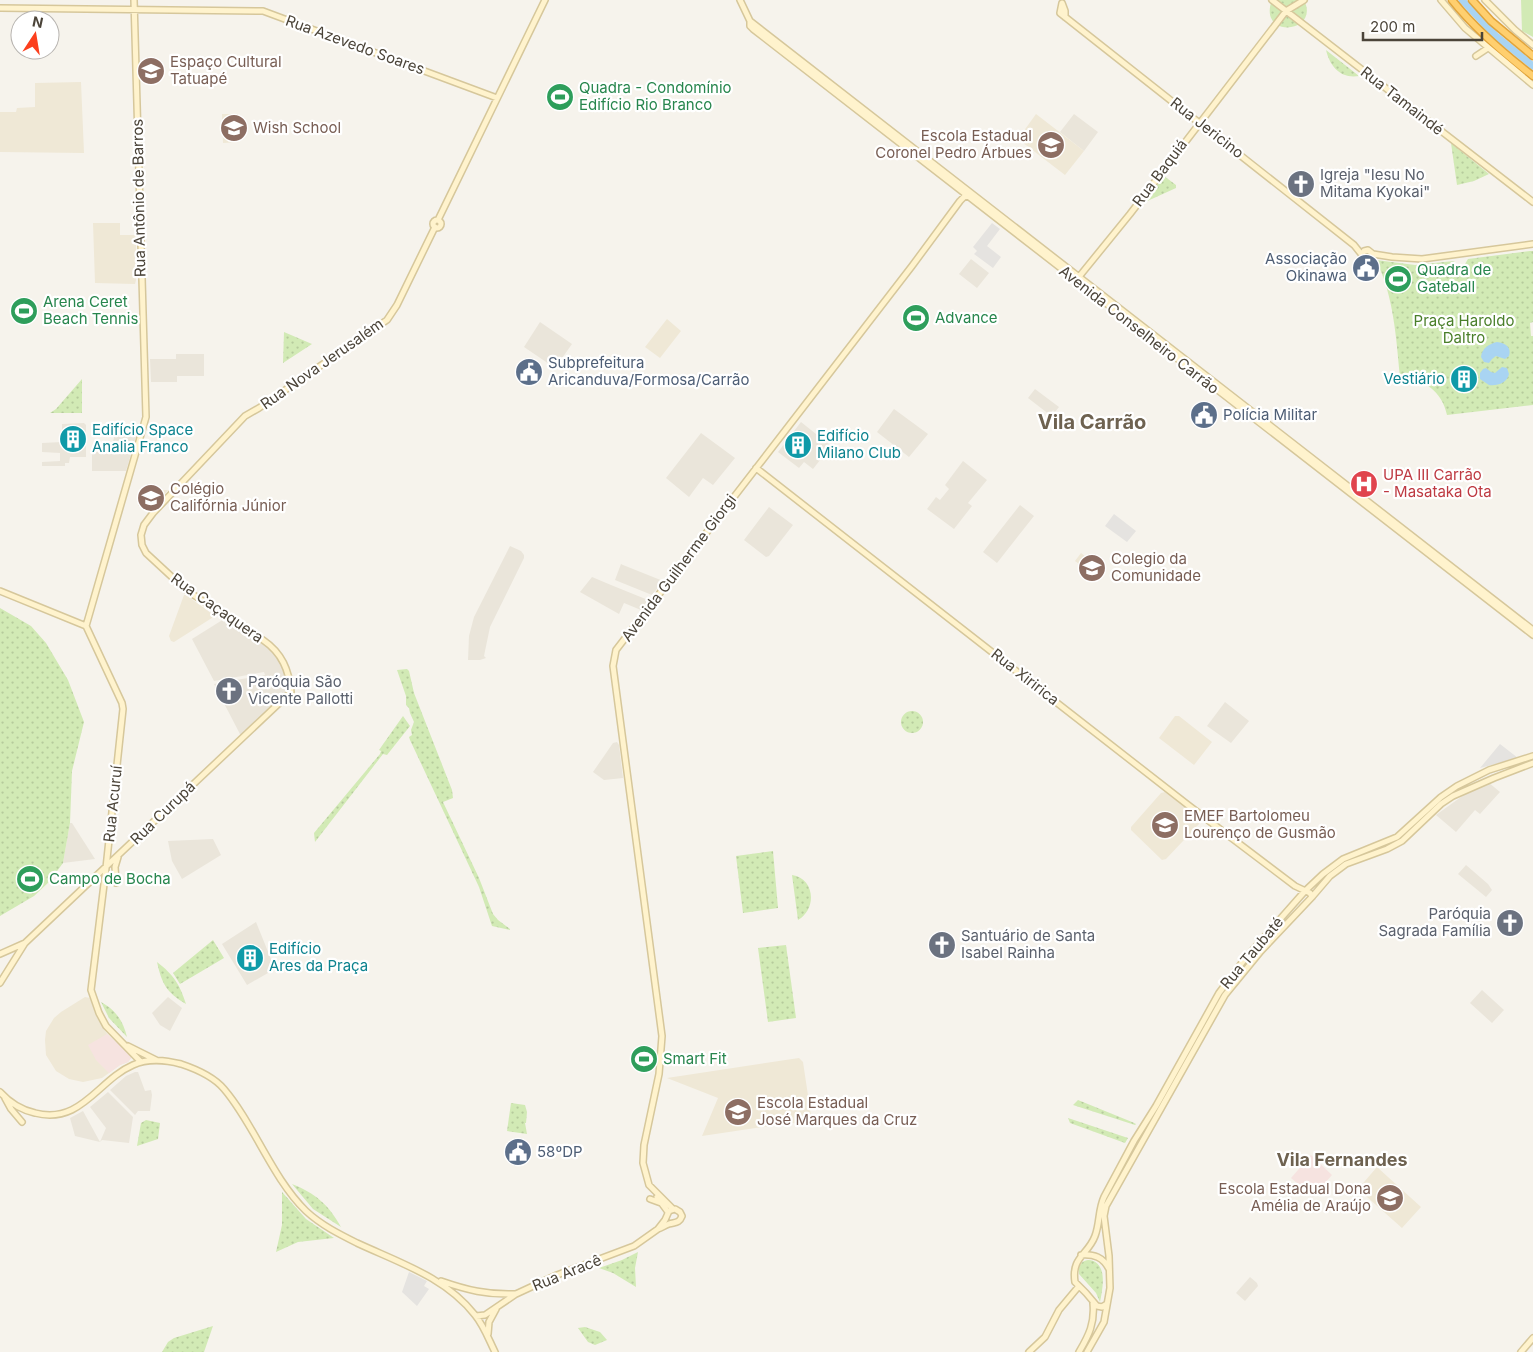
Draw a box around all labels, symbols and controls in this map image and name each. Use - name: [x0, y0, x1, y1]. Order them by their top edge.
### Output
- north arrow: [10, 10, 60, 60]
- scale bar: [1363, 10, 1482, 42]
- street label: Rua Azevedo Soares: [283, 11, 427, 79]
- text: N: [31, 12, 45, 31]
- text: 200 m: [1370, 17, 1415, 36]
- place label: Espaço Cultural Tatuapé: [170, 52, 282, 88]
- school or university icon: Espaço Cultural Tatuapé: [136, 56, 166, 86]
- street label: Rua Tamaindé: [1357, 62, 1448, 139]
- place label: Quadra - Condomínio Edifício Rio Branco: [579, 78, 732, 114]
- sports icon: Quadra - Condomínio Edifício Rio Branco: [545, 82, 575, 112]
- street label: Rua Jericino: [1167, 93, 1248, 162]
- school or university icon: Wish School: [219, 113, 249, 143]
- place label: Wish School: [253, 118, 341, 137]
- street label: Rua Antônio de Barros: [128, 119, 149, 277]
- place label: Escola Estadual Coronel Pedro Árbues: [875, 126, 1032, 162]
- school or university icon: Escola Estadual Coronel Pedro Árbues: [1036, 130, 1066, 160]
- street label: Rua Baquiá: [1128, 135, 1191, 210]
- place label: Igreja "Iesu No Mitama Kyokai": [1320, 165, 1430, 201]
- church icon: Igreja "Iesu No Mitama Kyokai": [1286, 169, 1316, 199]
- place label: Associação Okinawa: [1265, 249, 1347, 285]
- public building icon: Associação Okinawa: [1351, 253, 1381, 283]
- place label: Quadra de Gateball: [1417, 260, 1491, 296]
- street label: Avenida Conselheiro Carrão: [1056, 261, 1223, 398]
- sports icon: Quadra de Gateball: [1383, 264, 1413, 294]
- place label: Arena Ceret Beach Tennis: [43, 292, 138, 328]
- sports icon: Arena Ceret Beach Tennis: [9, 296, 39, 326]
- sports icon: Advance: [901, 303, 931, 333]
- place label: Advance: [935, 308, 998, 327]
- park label: Praça Haroldo Daltro: [1414, 311, 1514, 347]
- street label: Rua Nova Jerusalém: [257, 314, 387, 413]
- place label: Subprefeitura Aricanduva/Formosa/Carrão: [548, 353, 749, 389]
- public building icon: Subprefeitura Aricanduva/Formosa/Carrão: [514, 357, 544, 387]
- building icon: Vestiário: [1449, 364, 1479, 394]
- place label: Vestiário: [1383, 369, 1445, 388]
- public building icon: Polícia Militar: [1189, 400, 1219, 430]
- place label: Polícia Militar: [1223, 405, 1317, 424]
- district label: Vila Carrão: [1038, 410, 1146, 434]
- place label: Edifício Space Analia Franco: [92, 420, 193, 456]
- building icon: Edifício Space Analia Franco: [58, 424, 88, 454]
- place label: Edifício Milano Club: [817, 426, 901, 462]
- building icon: Edifício Milano Club: [783, 430, 813, 460]
- place label: UPA III Carrão - Masataka Ota: [1383, 465, 1492, 501]
- hospital icon: UPA III Carrão - Masataka Ota: [1349, 469, 1379, 499]
- place label: Colégio Califórnia Júnior: [170, 479, 287, 515]
- school or university icon: Colégio Califórnia Júnior: [136, 483, 166, 513]
- street label: Avenida Guilherme Giorgi: [617, 490, 740, 645]
- place label: Colegio da Comunidade: [1111, 549, 1201, 585]
- school or university icon: Colegio da Comunidade: [1077, 553, 1107, 583]
- street label: Rua Caçaquera: [167, 569, 267, 647]
- street label: Rua Xiririca: [987, 644, 1063, 709]
- place label: Paróquia São Vicente Pallotti: [248, 672, 353, 708]
- church icon: Paróquia São Vicente Pallotti: [214, 676, 244, 706]
- street label: Rua Acuruí: [99, 764, 126, 843]
- street label: Rua Curupá: [126, 777, 199, 848]
- place label: EMEF Bartolomeu Lourenço de Gusmão: [1184, 806, 1336, 842]
- school or university icon: EMEF Bartolomeu Lourenço de Gusmão: [1150, 810, 1180, 840]
- sports icon: Campo de Bocha: [15, 864, 45, 894]
- place label: Campo de Bocha: [49, 869, 171, 888]
- place label: Paróquia Sagrada Família: [1378, 904, 1491, 940]
- church icon: Paróquia Sagrada Família: [1495, 908, 1525, 938]
- street label: Rua Taubaté: [1216, 913, 1287, 993]
- place label: Santuário de Santa Isabel Rainha: [961, 926, 1095, 962]
- church icon: Santuário de Santa Isabel Rainha: [927, 930, 957, 960]
- place label: Edifício Ares da Praça: [269, 939, 368, 975]
- building icon: Edifício Ares da Praça: [235, 943, 265, 973]
- sports icon: Smart Fit: [629, 1044, 659, 1074]
- place label: Smart Fit: [663, 1049, 727, 1068]
- place label: Escola Estadual José Marques da Cruz: [757, 1093, 917, 1129]
- school or university icon: Escola Estadual José Marques da Cruz: [723, 1097, 753, 1127]
- public building icon: 58ºDP: [503, 1137, 533, 1167]
- place label: 58ºDP: [537, 1142, 583, 1161]
- district label: Vila Fernandes: [1276, 1149, 1408, 1170]
- place label: Escola Estadual Dona Amélia de Araújo: [1218, 1179, 1371, 1215]
- school or university icon: Escola Estadual Dona Amélia de Araújo: [1375, 1183, 1405, 1213]
- street label: Rua Aracê: [529, 1250, 604, 1295]

